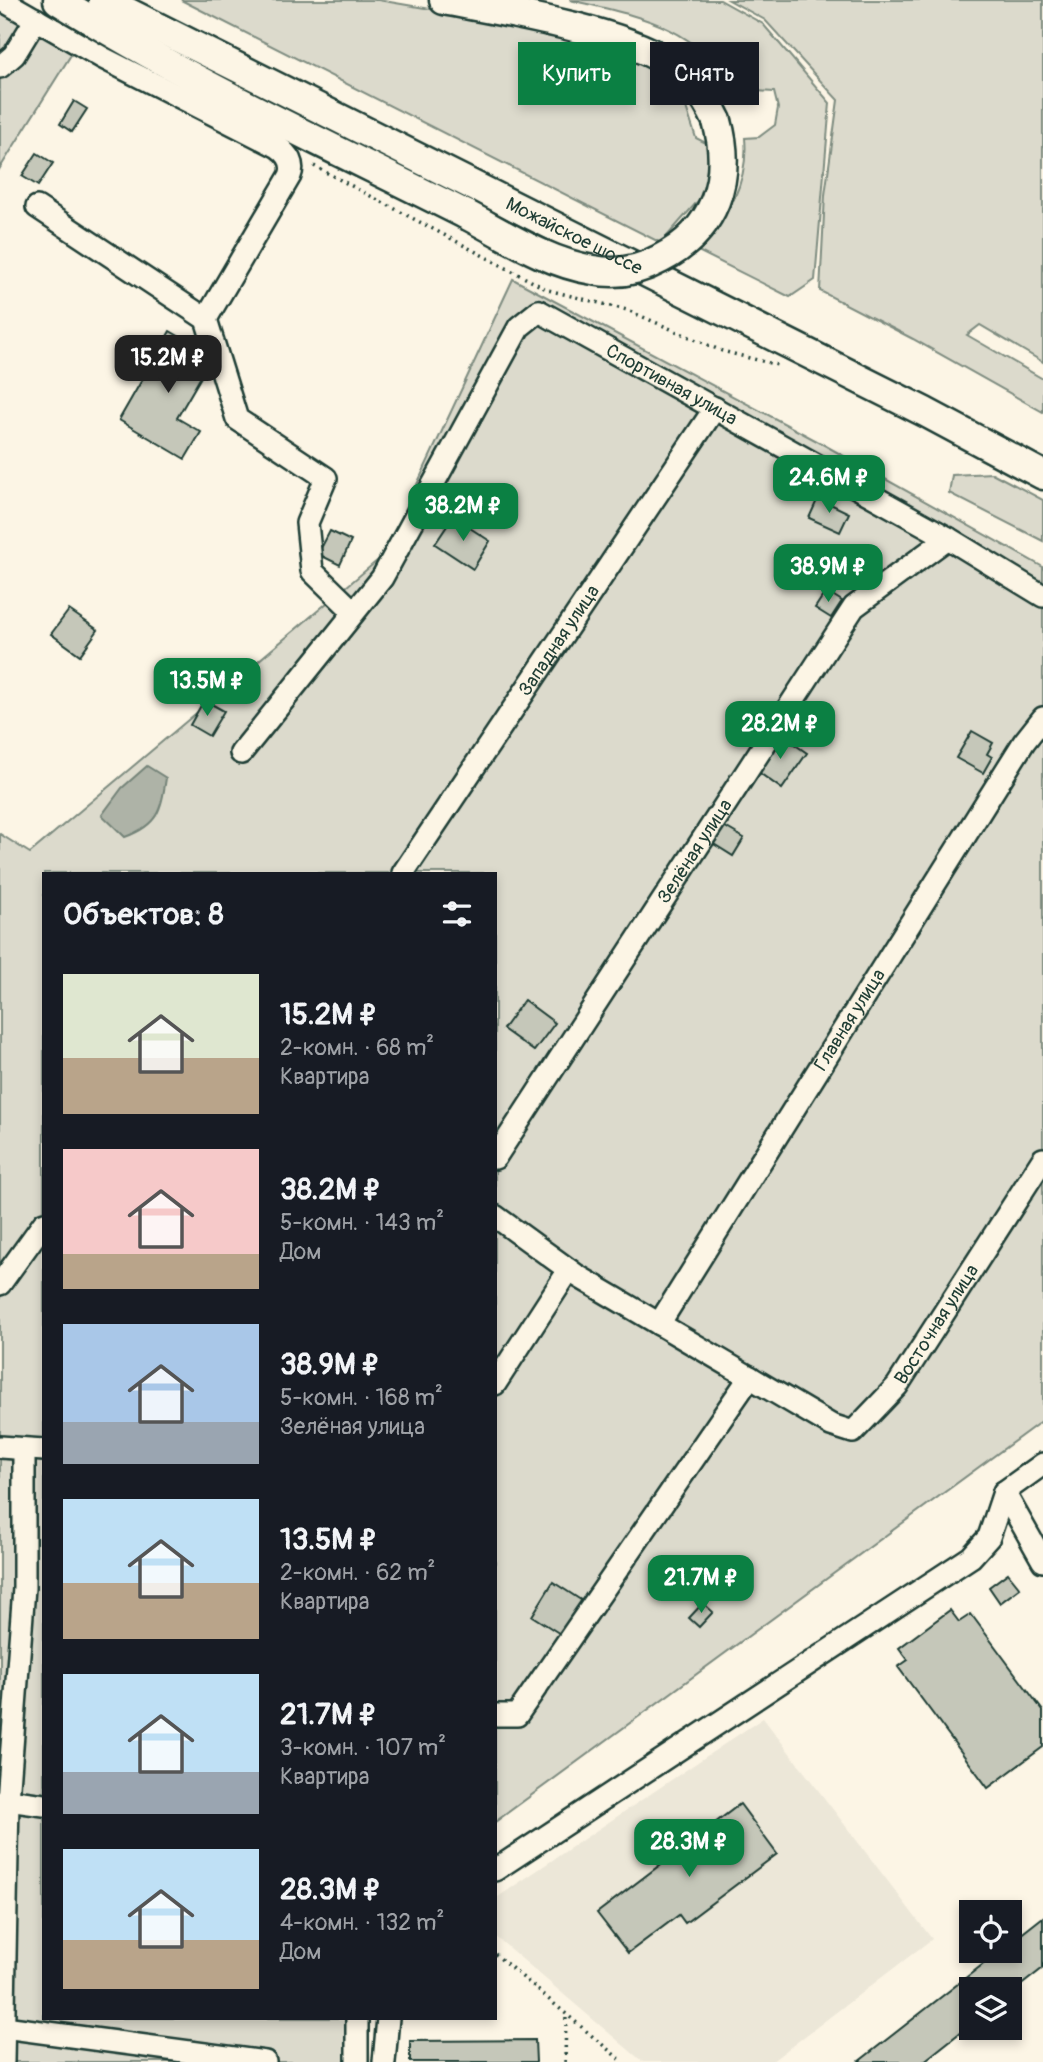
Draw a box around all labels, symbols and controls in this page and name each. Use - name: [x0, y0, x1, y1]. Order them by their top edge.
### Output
- chip: Купить: [518, 42, 636, 105]
- chip: Снять: [650, 42, 759, 105]
- street label: Можайское шоссе: [502, 192, 647, 281]
- pin: 15.2M ₽: [103, 336, 233, 395]
- street label: Спортивная улица: [602, 339, 742, 431]
- text: 15.2M ₽: [131, 343, 205, 372]
- pin: 24.6M ₽: [764, 456, 894, 515]
- text: 24.6M ₽: [789, 463, 869, 492]
- pin: 38.2M ₽: [398, 484, 528, 543]
- text: 38.2M ₽: [424, 491, 502, 520]
- pin: 38.9M ₽: [763, 544, 893, 604]
- text: 38.9M ₽: [790, 552, 866, 581]
- street label: Западная улица: [513, 580, 605, 701]
- pin: 13.5M ₽: [142, 658, 272, 718]
- text: 13.5M ₽: [170, 666, 244, 695]
- pin: 28.2M ₽: [715, 702, 845, 761]
- text: 28.2M ₽: [741, 709, 819, 738]
- street label: Зелёная улица: [652, 794, 738, 908]
- icon: filters: [438, 895, 476, 933]
- text: Объектов: 8: [63, 896, 224, 933]
- street label: Главная улица: [809, 964, 891, 1075]
- text: 15.2M ₽: [280, 996, 377, 1033]
- icon: home: [119, 1002, 203, 1086]
- text: 2-комн. · 68 m²: [280, 1033, 434, 1062]
- text: Квартира: [280, 1062, 369, 1091]
- text: 38.2M ₽: [280, 1171, 381, 1208]
- icon: home: [119, 1177, 203, 1261]
- text: 5-комн. · 143 m²: [280, 1208, 444, 1237]
- text: Дом: [280, 1237, 321, 1266]
- street label: Восточная улица: [889, 1260, 984, 1389]
- text: 38.9M ₽: [280, 1346, 380, 1383]
- icon: home: [119, 1352, 203, 1436]
- text: 5-комн. · 168 m²: [280, 1383, 443, 1412]
- text: Зелёная улица: [280, 1412, 425, 1441]
- text: 13.5M ₽: [280, 1521, 377, 1558]
- icon: home: [119, 1527, 203, 1611]
- pin: 21.7M ₽: [636, 1556, 766, 1615]
- text: 2-комн. · 62 m²: [280, 1558, 435, 1587]
- text: 21.7M ₽: [664, 1563, 738, 1592]
- text: Квартира: [280, 1587, 369, 1616]
- text: 21.7M ₽: [280, 1696, 377, 1733]
- icon: home: [119, 1702, 203, 1786]
- text: 3-комн. · 107 m²: [280, 1733, 446, 1762]
- text: Квартира: [280, 1762, 369, 1791]
- pin: 28.3M ₽: [624, 1820, 754, 1879]
- text: 28.3M ₽: [650, 1827, 728, 1856]
- text: 28.3M ₽: [280, 1871, 381, 1908]
- icon: home: [119, 1877, 203, 1961]
- map controls: [959, 1900, 1022, 2040]
- button: locate: [959, 1900, 1022, 1963]
- text: 4-комн. · 132 m²: [280, 1908, 444, 1937]
- text: Дом: [280, 1937, 321, 1966]
- button: layers: [959, 1977, 1022, 2040]

